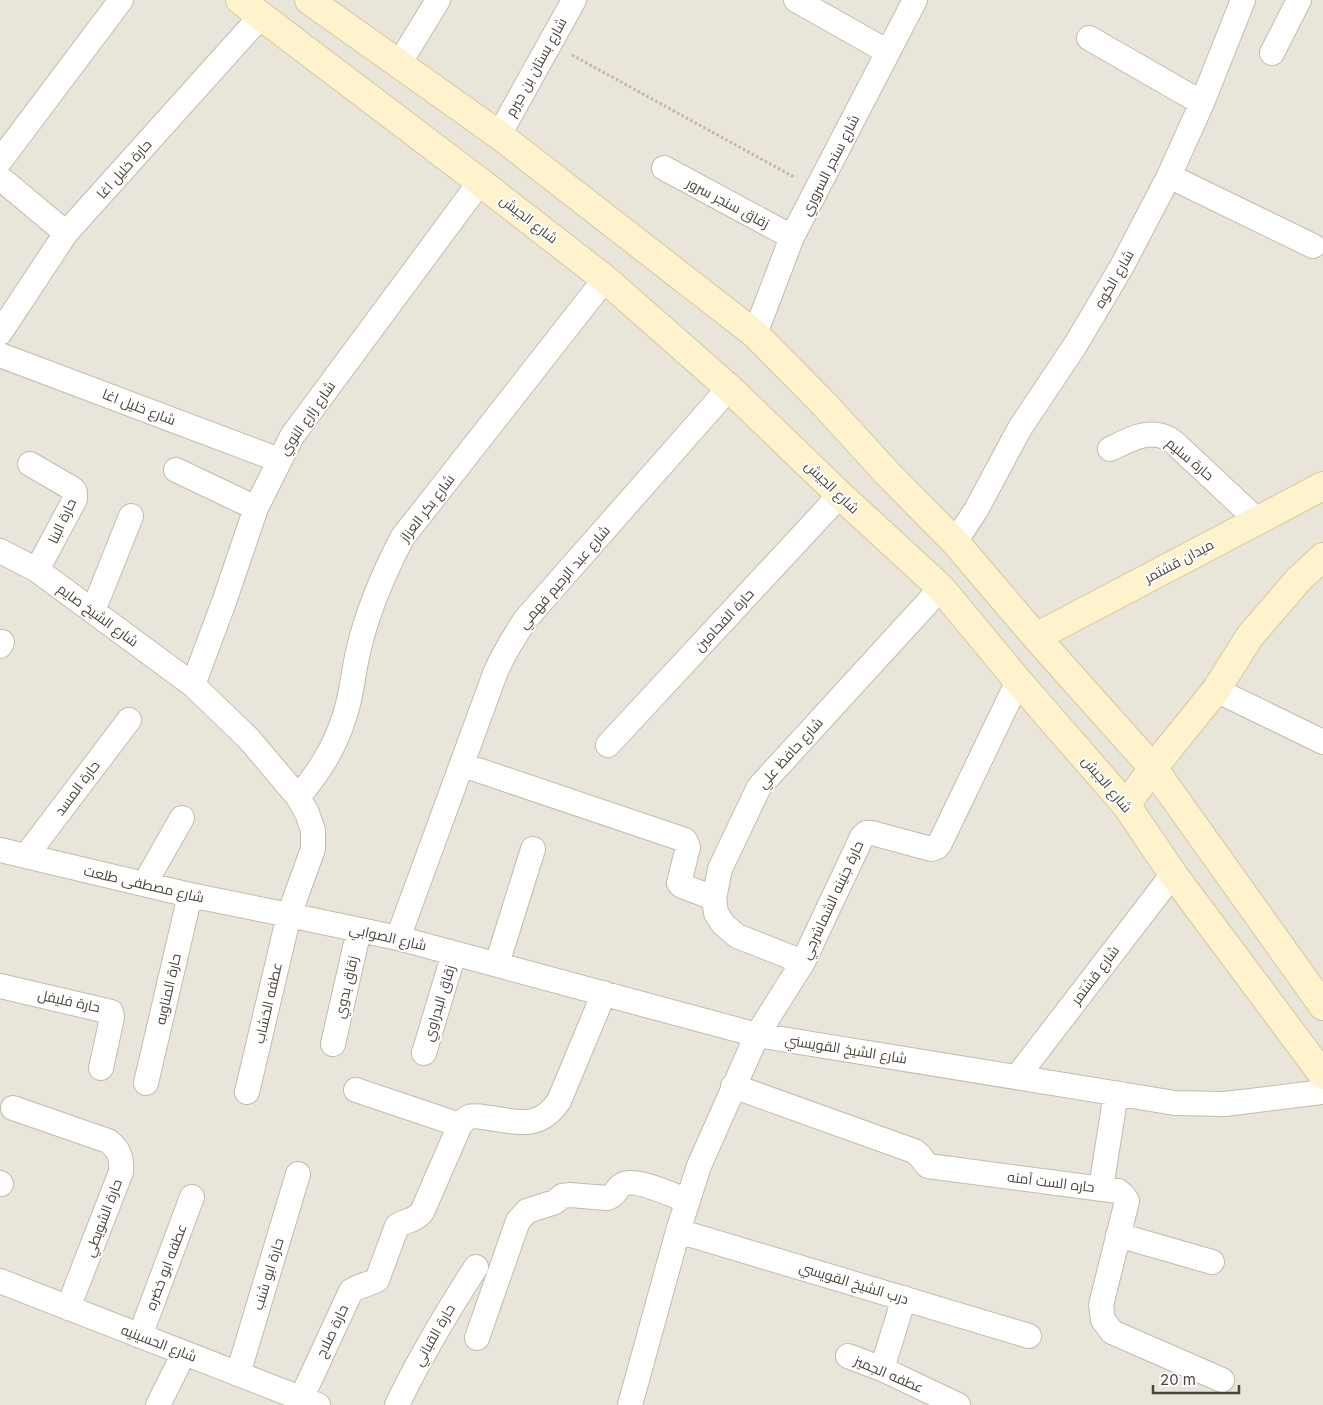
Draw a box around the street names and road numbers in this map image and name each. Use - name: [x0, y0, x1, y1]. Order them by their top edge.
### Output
- street label: شارع بستان بن حيرم: [501, 14, 572, 120]
- street label: شارع سنجر السروري: [797, 112, 866, 220]
- street label: حارة خليل اغا: [93, 136, 155, 202]
- street label: زقاق سنجر سرور: [683, 173, 773, 232]
- street label: شارع الجيش: [496, 191, 562, 247]
- street label: شارع الكوه: [1090, 247, 1138, 311]
- street label: شارع زارع النوي: [275, 378, 342, 460]
- street label: شارع خليل اغا: [100, 385, 178, 429]
- street label: حارة سليم: [1162, 434, 1218, 485]
- street label: شارع الجيش: [801, 457, 863, 517]
- street label: شارع بكر العزاز: [395, 471, 458, 546]
- street label: حارة البنا: [44, 496, 79, 546]
- street label: شارع عبد الرحيم فهمي: [514, 522, 616, 634]
- street label: ميدان قشتمر: [1140, 535, 1216, 586]
- street label: شارع الشيخ صايم: [53, 579, 142, 651]
- street label: حارة الفحامين: [690, 585, 757, 655]
- street label: شارع حافظ علي: [753, 714, 829, 794]
- street label: شارع الجيش: [1078, 752, 1136, 816]
- street label: حارة المسد: [50, 757, 103, 818]
- street label: حارة جنينه الشماشرجي: [797, 838, 870, 963]
- street label: شارع مصطفى طلعت: [82, 861, 206, 907]
- street label: شارع الصوابي: [347, 919, 428, 958]
- street label: شارع قشتمر: [1066, 942, 1123, 1009]
- street label: حارة المناوبه: [151, 952, 184, 1026]
- street label: زقاق بدوي: [330, 954, 365, 1021]
- street label: عطفه الخشاب: [250, 961, 285, 1045]
- street label: زقاق البدراوي: [419, 963, 462, 1044]
- street label: حارة فليفل: [36, 986, 102, 1015]
- street label: شارع الشيخ القويسني: [783, 1030, 908, 1071]
- street label: حاره الست آمنه: [1007, 1168, 1096, 1195]
- street label: حارة الشويطي: [80, 1176, 129, 1261]
- street label: عطفه ابو خضره: [141, 1221, 190, 1312]
- street label: حارة ابو شنب: [249, 1236, 287, 1312]
- street label: درب الشيخ القويسي: [797, 1258, 911, 1310]
- street label: حارة القباني: [409, 1301, 462, 1371]
- street label: حارة صلاح: [312, 1302, 352, 1360]
- street label: شارع الحسينيه: [119, 1320, 199, 1366]
- street label: عطفه الجميز: [851, 1351, 926, 1396]

